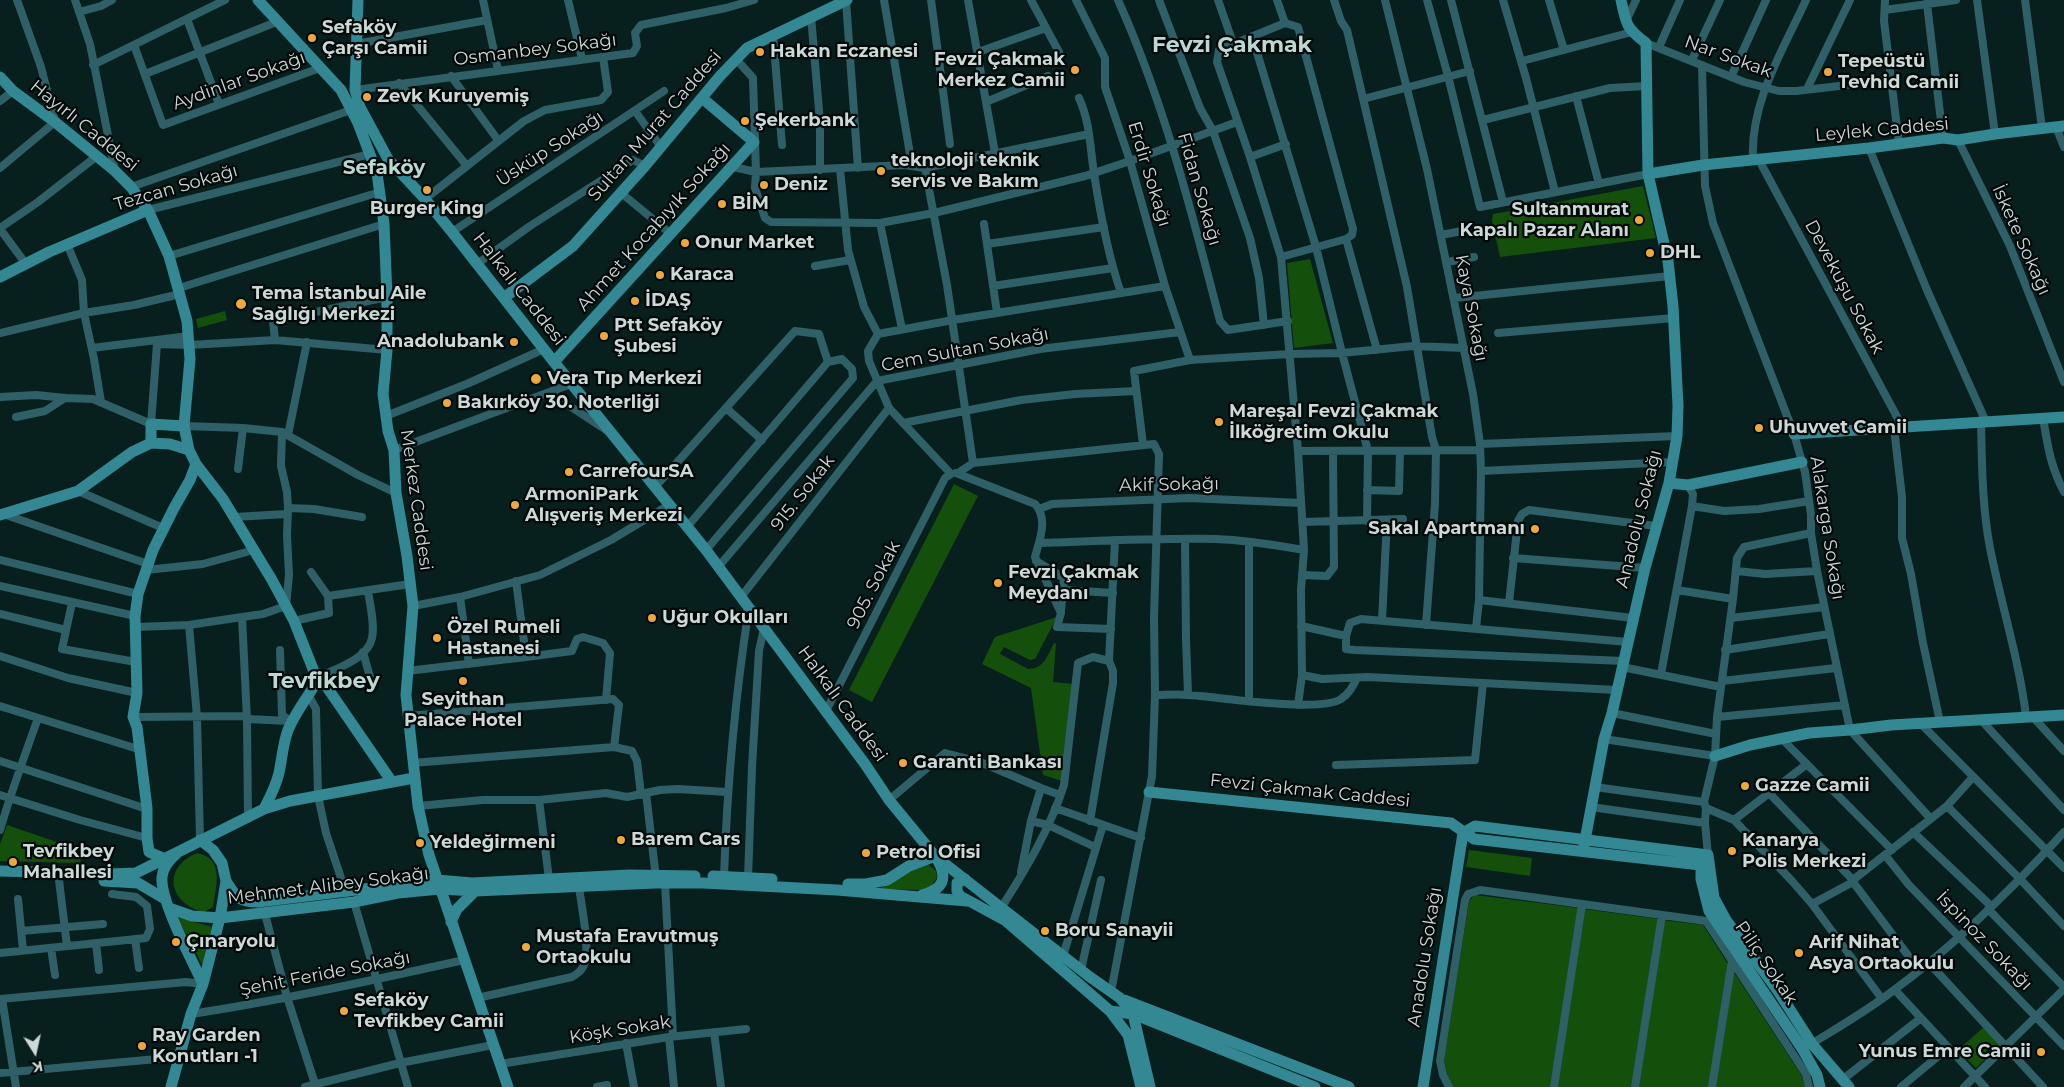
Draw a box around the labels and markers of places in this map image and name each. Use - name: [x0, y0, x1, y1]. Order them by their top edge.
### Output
- place label: Sefaköy Çarşı Camii: [322, 17, 428, 59]
- marker: Sefaköy Çarşı Camii: [306, 32, 318, 44]
- place label: Hakan Eczanesi: [770, 41, 918, 63]
- marker: Hakan Eczanesi: [754, 46, 766, 58]
- place label: Fevzi Çakmak Merkez Camii: [934, 49, 1065, 92]
- place label: Tepeüstü Tevhid Camii: [1838, 51, 1959, 94]
- marker: Fevzi Çakmak Merkez Camii: [1069, 64, 1081, 76]
- marker: Tepeüstü Tevhid Camii: [1822, 66, 1834, 78]
- place label: Zevk Kuruyemiş: [377, 86, 529, 108]
- marker: Zevk Kuruyemiş: [361, 91, 373, 103]
- place label: Şekerbank: [755, 110, 856, 132]
- marker: Şekerbank: [739, 115, 751, 127]
- place label: teknoloji teknik servis ve Bakım: [891, 150, 1039, 192]
- marker: teknoloji teknik servis ve Bakım: [875, 165, 887, 177]
- place label: Deniz: [774, 174, 828, 196]
- marker: Deniz: [758, 179, 770, 191]
- marker: Burger King: [421, 184, 433, 196]
- place label: BİM: [732, 193, 769, 215]
- place label: Burger King: [370, 198, 484, 220]
- marker: BİM: [716, 198, 728, 210]
- place label: Sultanmurat Kapalı Pazar Alanı: [1460, 199, 1629, 242]
- marker: Sultanmurat Kapalı Pazar Alanı: [1633, 214, 1645, 226]
- place label: Onur Market: [695, 232, 814, 254]
- marker: Onur Market: [679, 237, 691, 249]
- place label: DHL: [1660, 242, 1700, 264]
- marker: DHL: [1644, 247, 1656, 259]
- place label: Karaca: [670, 264, 734, 286]
- marker: Karaca: [654, 269, 666, 281]
- place label: Tema İstanbul Aile Sağlığı Merkezi: [252, 283, 426, 326]
- place label: İDAŞ: [645, 290, 691, 312]
- marker: İDAŞ: [629, 295, 641, 307]
- marker: Tema İstanbul Aile Sağlığı Merkezi: [234, 297, 248, 311]
- place label: Ptt Sefaköy Şubesi: [614, 315, 722, 358]
- marker: Ptt Sefaköy Şubesi: [598, 330, 610, 342]
- place label: Anadolubank: [377, 331, 504, 353]
- marker: Anadolubank: [508, 336, 520, 348]
- place label: Vera Tıp Merkezi: [547, 368, 702, 390]
- marker: Vera Tıp Merkezi: [529, 372, 543, 386]
- place label: Bakırköy 30. Noterliği: [457, 392, 660, 414]
- marker: Bakırköy 30. Noterliği: [441, 397, 453, 409]
- place label: Mareşal Fevzi Çakmak İlköğretim Okulu: [1229, 401, 1438, 444]
- marker: Mareşal Fevzi Çakmak İlköğretim Okulu: [1213, 416, 1225, 428]
- place label: Uhuvvet Camii: [1769, 417, 1907, 439]
- marker: Uhuvvet Camii: [1753, 422, 1765, 434]
- place label: CarrefourSA: [579, 461, 694, 483]
- marker: CarrefourSA: [563, 466, 575, 478]
- place label: ArmoniPark Alışveriş Merkezi: [525, 484, 683, 526]
- marker: ArmoniPark Alışveriş Merkezi: [509, 499, 521, 511]
- place label: Sakal Apartmanı: [1368, 518, 1525, 540]
- marker: Sakal Apartmanı: [1529, 523, 1541, 535]
- place label: Fevzi Çakmak Meydanı: [1008, 562, 1139, 604]
- marker: Fevzi Çakmak Meydanı: [992, 577, 1004, 589]
- place label: Uğur Okulları: [662, 607, 788, 629]
- marker: Uğur Okulları: [646, 612, 658, 624]
- place label: Özel Rumeli Hastanesi: [447, 617, 560, 660]
- marker: Özel Rumeli Hastanesi: [431, 632, 443, 644]
- marker: Seyithan Palace Hotel: [457, 675, 469, 687]
- place label: Seyithan Palace Hotel: [404, 689, 522, 732]
- place label: Garanti Bankası: [913, 752, 1062, 774]
- marker: Garanti Bankası: [897, 757, 909, 769]
- place label: Gazze Camii: [1755, 775, 1870, 797]
- marker: Gazze Camii: [1739, 780, 1751, 792]
- place label: Barem Cars: [631, 829, 740, 851]
- place label: Kanarya Polis Merkezi: [1742, 830, 1866, 872]
- place label: Yeldeğirmeni: [430, 832, 556, 854]
- marker: Barem Cars: [615, 834, 627, 846]
- marker: Yeldeğirmeni: [414, 837, 426, 849]
- place label: Tevfikbey Mahallesi: [23, 841, 114, 884]
- place label: Petrol Ofisi: [876, 842, 981, 864]
- marker: Kanarya Polis Merkezi: [1726, 845, 1738, 857]
- marker: Petrol Ofisi: [860, 847, 872, 859]
- marker: Tevfikbey Mahallesi: [7, 856, 19, 868]
- place label: Boru Sanayii: [1055, 920, 1173, 942]
- marker: Boru Sanayii: [1039, 925, 1051, 937]
- place label: Mustafa Eravutmuş Ortaokulu: [536, 926, 719, 969]
- place label: Çınaryolu: [186, 931, 276, 953]
- place label: Arif Nihat Asya Ortaokulu: [1809, 932, 1954, 974]
- marker: Çınaryolu: [170, 936, 182, 948]
- marker: Mustafa Eravutmuş Ortaokulu: [520, 941, 532, 953]
- marker: Arif Nihat Asya Ortaokulu: [1793, 947, 1805, 959]
- place label: Sefaköy Tevfikbey Camii: [354, 990, 504, 1032]
- marker: Sefaköy Tevfikbey Camii: [338, 1005, 350, 1017]
- place label: Ray Garden Konutları -1: [152, 1025, 261, 1068]
- marker: Ray Garden Konutları -1: [136, 1040, 148, 1052]
- place label: Yunus Emre Camii: [1859, 1041, 2031, 1063]
- marker: Yunus Emre Camii: [2035, 1046, 2047, 1058]

